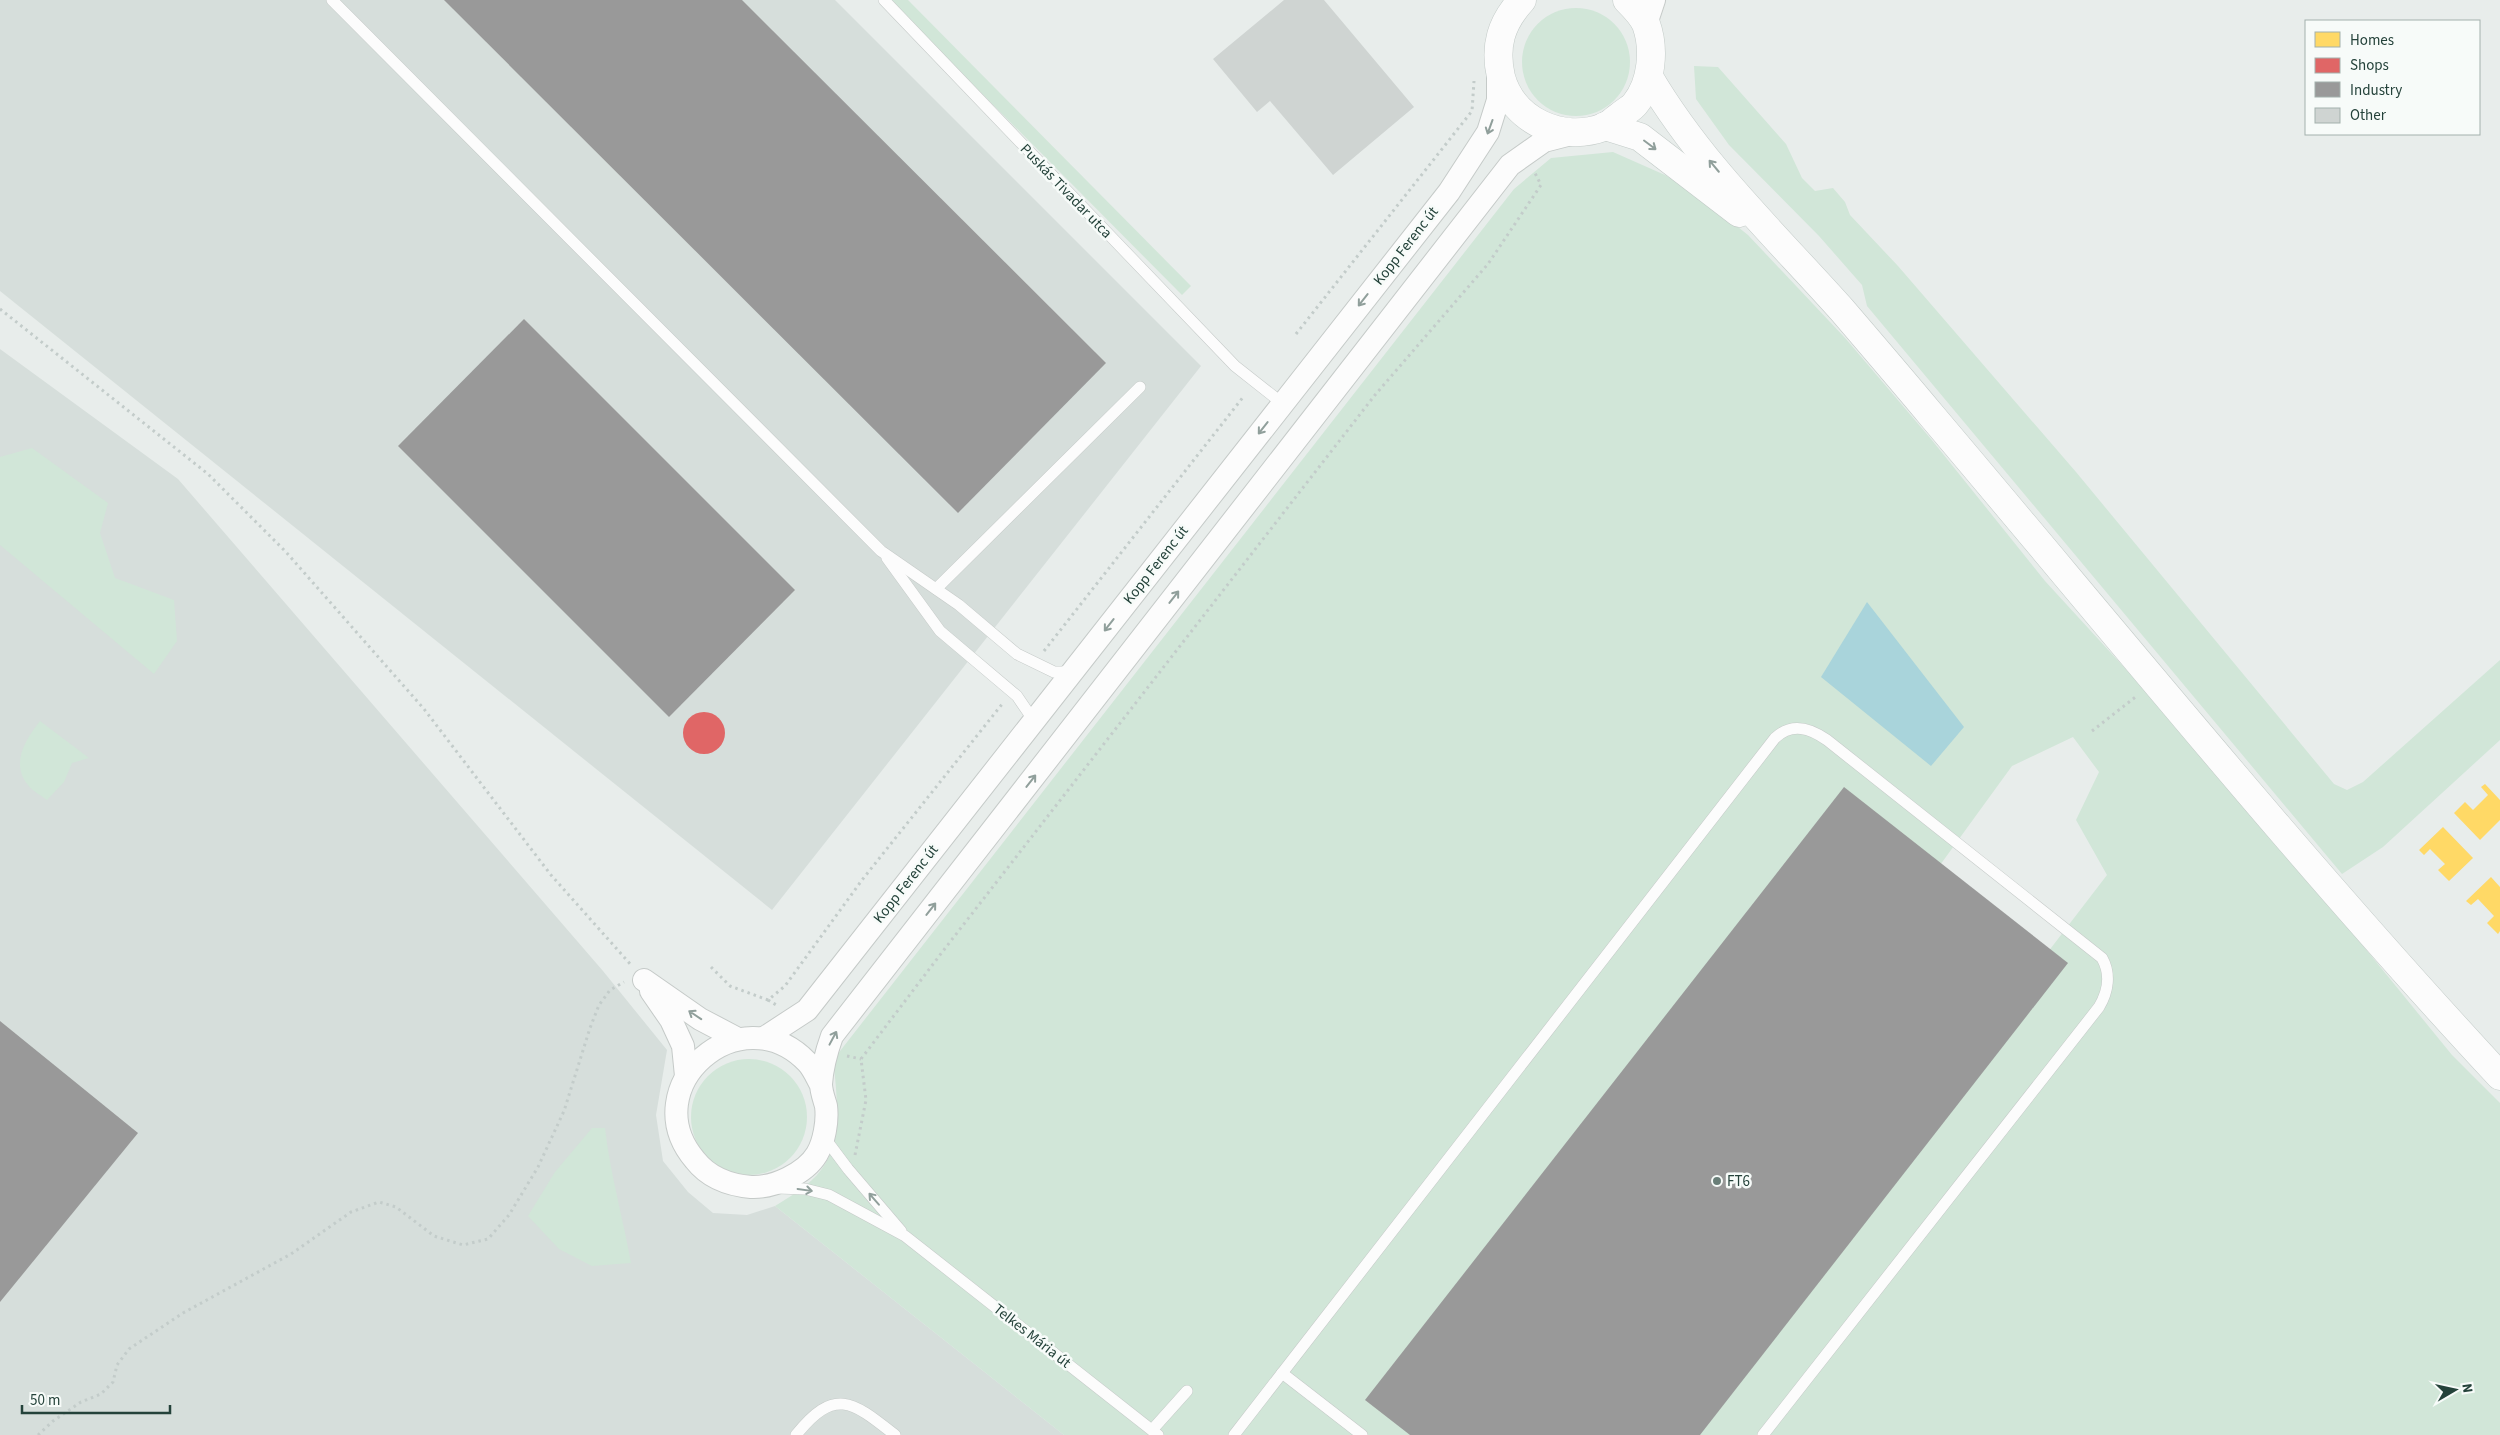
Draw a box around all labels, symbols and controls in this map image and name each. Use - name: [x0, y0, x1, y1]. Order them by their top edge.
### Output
- legend: [2305, 20, 2480, 135]
- text: Homes: [2350, 30, 2394, 51]
- text: Shops: [2350, 55, 2389, 76]
- text: Industry: [2350, 80, 2402, 101]
- text: Other: [2350, 105, 2387, 126]
- one-way arrow: [1485, 119, 1494, 134]
- street label: Puskás Tivadar utca: [1015, 139, 1117, 243]
- one-way arrow: [1643, 139, 1656, 150]
- one-way arrow: [1709, 160, 1720, 173]
- street label: Kopp Ferenc út: [1369, 202, 1443, 290]
- one-way arrow: [1358, 293, 1369, 306]
- one-way arrow: [1257, 421, 1268, 434]
- street label: Kopp Ferenc út: [1119, 521, 1193, 609]
- one-way arrow: [1168, 591, 1179, 604]
- one-way arrow: [1103, 618, 1114, 631]
- one-way arrow: [1026, 774, 1036, 788]
- street label: Kopp Ferenc út: [869, 840, 943, 928]
- one-way arrow: [926, 903, 937, 916]
- one-way arrow: [688, 1010, 702, 1021]
- one-way arrow: [829, 1031, 838, 1046]
- place label: FT6: [1727, 1171, 1750, 1192]
- marker: FT6: [1711, 1175, 1723, 1187]
- one-way arrow: [797, 1185, 813, 1195]
- one-way arrow: [868, 1193, 879, 1206]
- street label: Telkes Mária út: [989, 1299, 1075, 1373]
- north arrow: [2430, 1365, 2480, 1415]
- scale bar: [22, 1382, 170, 1414]
- text: N: [2456, 1382, 2477, 1394]
- text: 50 m: [30, 1390, 60, 1411]

